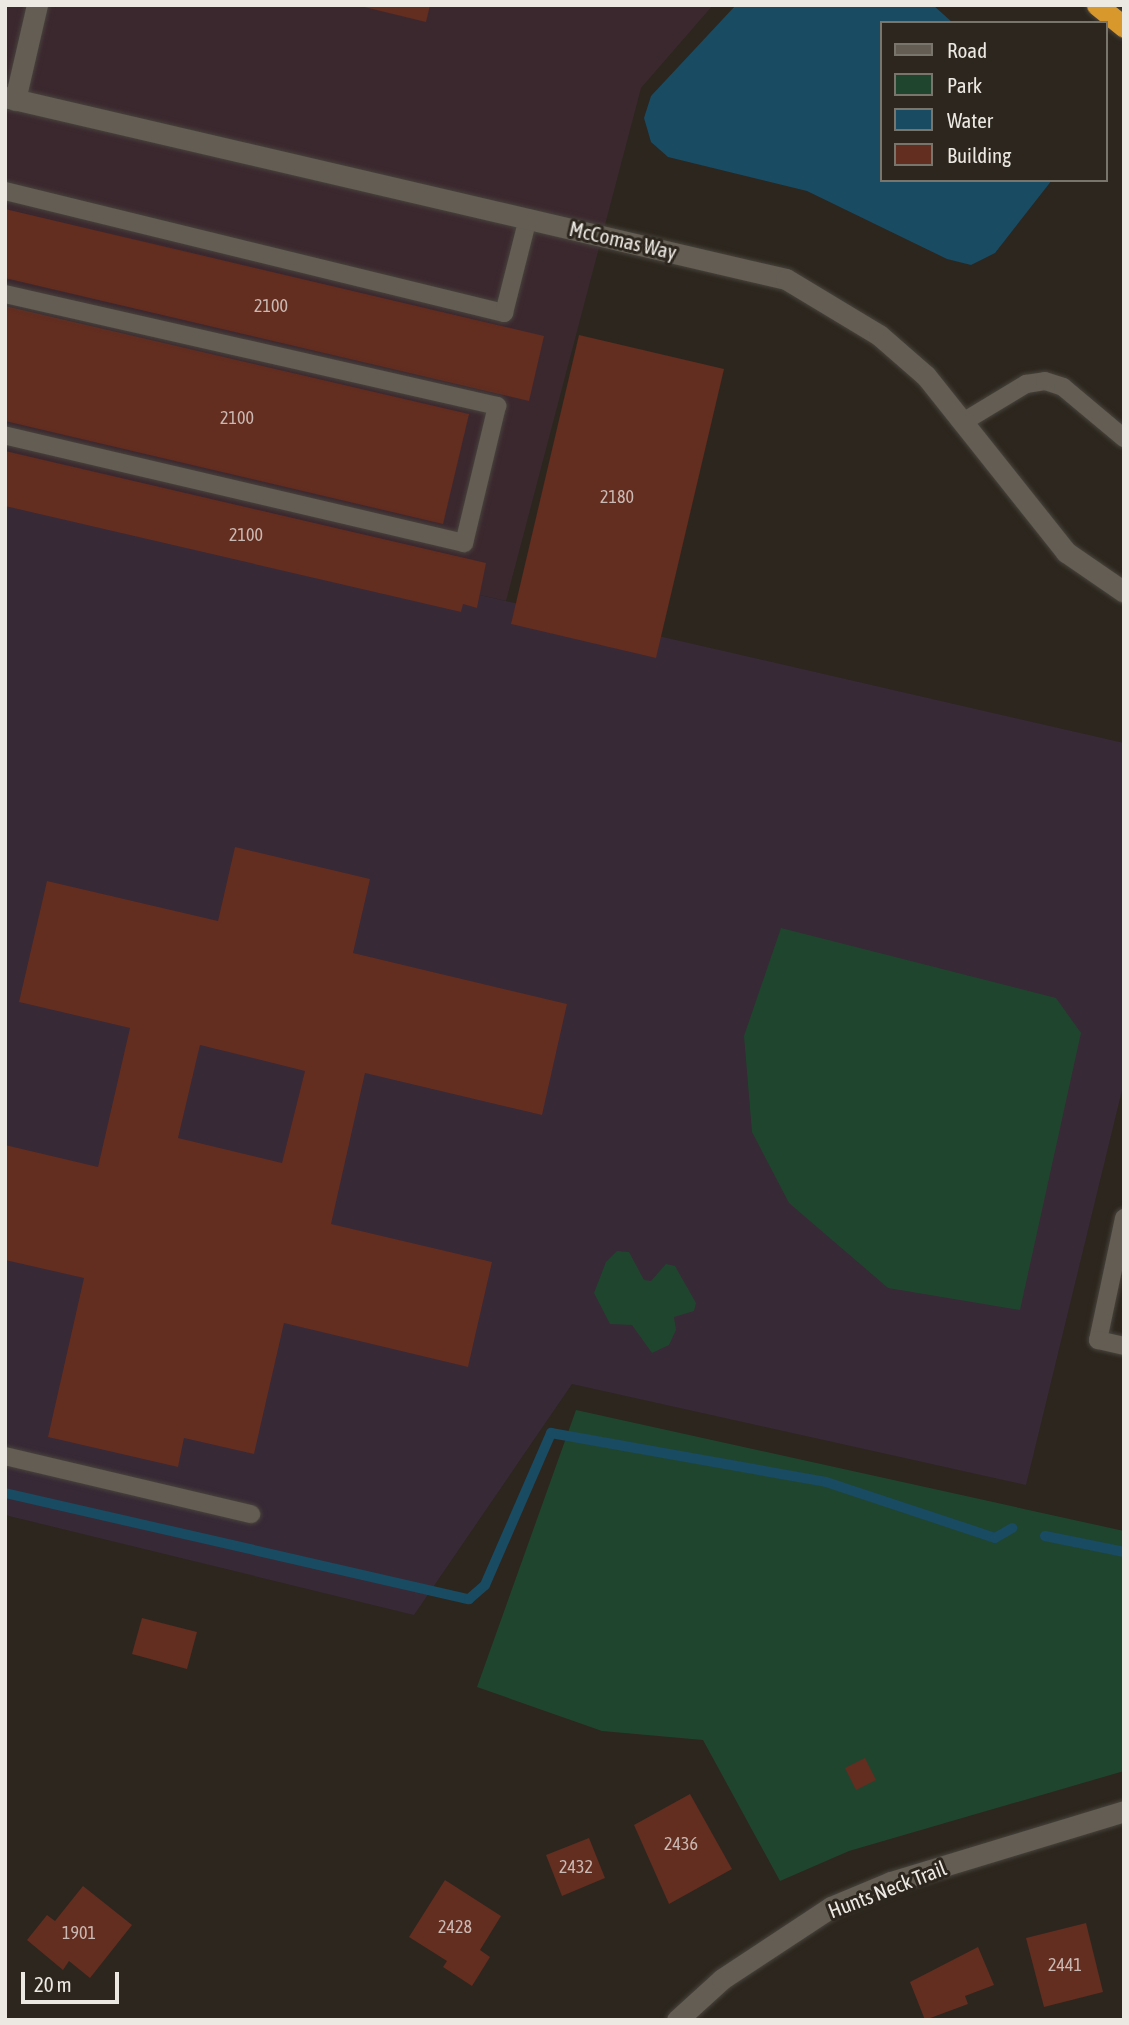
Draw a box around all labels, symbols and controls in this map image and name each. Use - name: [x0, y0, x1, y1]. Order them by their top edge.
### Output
- legend: [880, 21, 1108, 182]
- text: Road: [947, 38, 987, 62]
- text: Park: [947, 73, 982, 97]
- text: Water: [947, 108, 993, 132]
- text: Building: [947, 143, 1011, 167]
- street label: McComas Way: [567, 215, 679, 265]
- house number: 2100: [254, 295, 288, 317]
- house number: 2100: [220, 407, 254, 429]
- house number: 2180: [600, 486, 634, 508]
- house number: 2100: [229, 524, 263, 546]
- house number: 2436: [664, 1833, 698, 1855]
- street label: Hunts Neck Trail: [824, 1855, 950, 1923]
- house number: 2432: [559, 1856, 593, 1878]
- house number: 2428: [438, 1916, 472, 1938]
- house number: 1901: [62, 1922, 96, 1944]
- house number: 2441: [1048, 1954, 1082, 1976]
- scale bar: [24, 1958, 122, 2002]
- text: 20 m: [34, 1972, 72, 1996]

